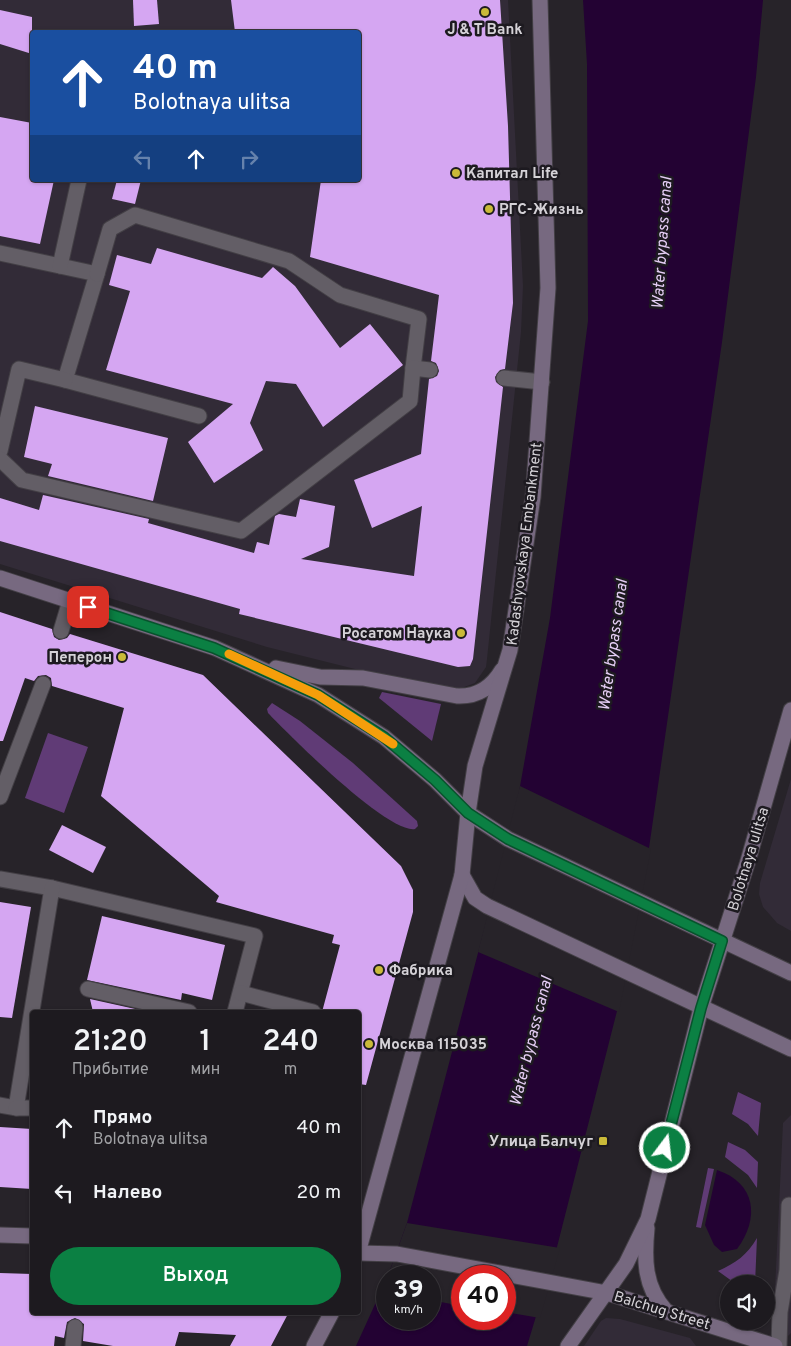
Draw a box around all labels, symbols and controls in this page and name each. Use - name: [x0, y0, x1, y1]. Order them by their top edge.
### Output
- marker: J & T Bank: [479, 6, 491, 18]
- place label: J & T Bank: [447, 21, 523, 40]
- text: 40 m: [133, 47, 218, 91]
- icon: ahead: [50, 50, 115, 115]
- text: Bolotnaya ulitsa: [133, 90, 291, 117]
- icon: left: [129, 145, 157, 173]
- icon: ahead: [182, 145, 210, 173]
- icon: right: [235, 145, 263, 173]
- place label: Капитал Life: [466, 165, 558, 184]
- marker: Капитал Life: [450, 167, 462, 179]
- water label: Water bypass canal: [648, 175, 678, 310]
- place label: РГС-Жизнь: [499, 201, 584, 220]
- marker: РГС-Жизнь: [483, 203, 495, 215]
- street label: Kadashyovskaya Embankment: [504, 442, 547, 647]
- water label: Water bypass canal: [595, 577, 633, 712]
- pin: [67, 586, 109, 628]
- icon: arrive: [74, 593, 102, 621]
- place label: Росатом Наука: [342, 625, 451, 644]
- marker: Росатом Наука: [455, 627, 467, 639]
- place label: Пеперон: [48, 649, 112, 668]
- marker: Пеперон: [116, 651, 128, 663]
- street label: Bolotnaya ulitsa: [725, 805, 774, 914]
- place label: Фабрика: [389, 962, 453, 981]
- marker: Фабрика: [373, 964, 385, 976]
- water label: Water bypass canal: [506, 974, 558, 1108]
- text: 21:20: [73, 1024, 148, 1061]
- text: 1: [200, 1024, 211, 1061]
- text: 240: [262, 1024, 319, 1061]
- place label: Москва 115035: [379, 1036, 487, 1055]
- marker: Москва 115035: [363, 1038, 375, 1050]
- text: Прибытие: [72, 1060, 149, 1080]
- text: мин: [190, 1060, 220, 1080]
- text: m: [284, 1060, 297, 1080]
- text: Прямо: [93, 1106, 152, 1130]
- icon: ahead: [50, 1114, 78, 1142]
- text: 40 m: [296, 1116, 341, 1140]
- position arrow: [638, 1121, 690, 1173]
- text: Bolotnaya ulitsa: [93, 1130, 208, 1150]
- place label: Улица Балчуг: [489, 1133, 593, 1152]
- marker: Улица Балчуг: [597, 1135, 609, 1147]
- icon: left: [50, 1179, 78, 1207]
- text: Налево: [93, 1181, 162, 1205]
- text: 20 m: [297, 1181, 341, 1205]
- button: Выход: [50, 1247, 341, 1305]
- speed limit sign: 40: [451, 1265, 516, 1330]
- text: 39: [393, 1275, 424, 1307]
- map controls: [720, 1275, 775, 1330]
- button: sound: [720, 1275, 775, 1330]
- street label: Balchug Street: [611, 1288, 712, 1335]
- text: km/h: [394, 1302, 423, 1318]

